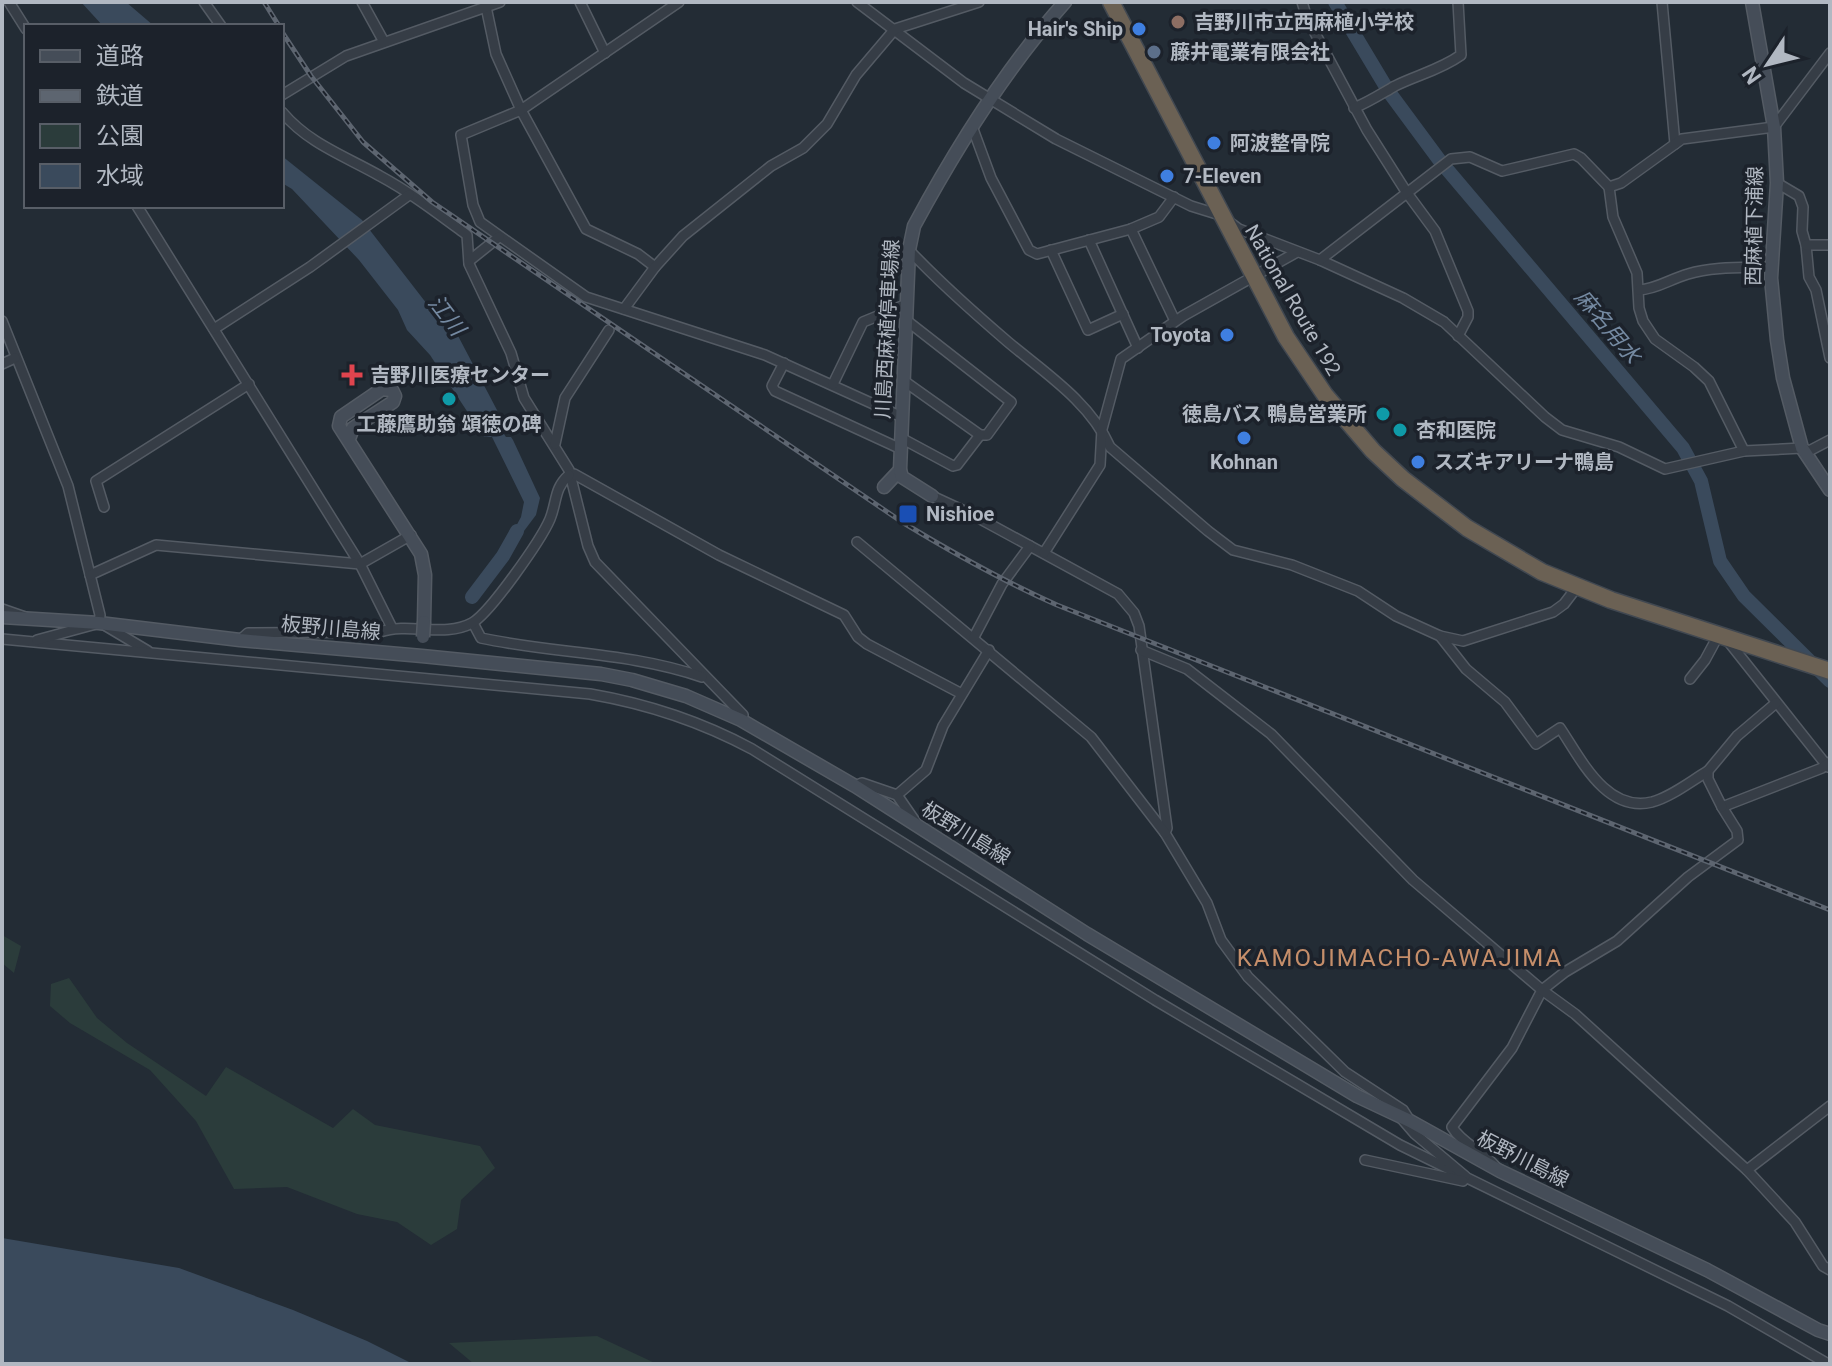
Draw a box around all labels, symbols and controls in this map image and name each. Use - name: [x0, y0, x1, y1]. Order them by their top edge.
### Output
- place label: 吉野川市立西麻植小学校: [1194, 10, 1414, 34]
- marker: 吉野川市立西麻植小学校: [1169, 13, 1187, 31]
- place label: Hair's Ship: [1028, 17, 1123, 41]
- marker: Hair's Ship: [1130, 20, 1148, 38]
- legend: [24, 24, 284, 208]
- north arrow: [1728, 24, 1808, 104]
- place label: 藤井電業有限会社: [1170, 40, 1330, 64]
- text: 道路: [96, 42, 144, 70]
- marker: 藤井電業有限会社: [1145, 43, 1163, 61]
- text: N: [1737, 62, 1767, 89]
- text: 鉄道: [96, 82, 144, 110]
- text: 公園: [96, 122, 144, 150]
- place label: 阿波整骨院: [1230, 131, 1330, 155]
- marker: 阿波整骨院: [1205, 134, 1223, 152]
- text: 水域: [96, 162, 144, 190]
- place label: 7-Eleven: [1183, 164, 1262, 188]
- street label: 西麻植下浦線: [1741, 166, 1767, 286]
- marker: 7-Eleven: [1158, 167, 1176, 185]
- street label: National Route 192: [1240, 220, 1346, 380]
- street label: 川島西麻植停車場線: [870, 238, 904, 420]
- water label: 麻名用水: [1570, 285, 1647, 370]
- water label: 江川: [423, 290, 471, 342]
- place label: Toyota: [1150, 323, 1211, 347]
- marker: Toyota: [1218, 326, 1236, 344]
- place label: 吉野川医療センター: [370, 363, 550, 387]
- marker: 吉野川医療センター: [341, 364, 363, 386]
- marker: 工藤鷹助翁 頌徳の碑: [440, 390, 458, 408]
- place label: 徳島バス 鴨島営業所: [1182, 402, 1367, 426]
- marker: 徳島バス 鴨島営業所: [1374, 405, 1392, 423]
- place label: 工藤鷹助翁 頌徳の碑: [357, 412, 541, 436]
- place label: 杏和医院: [1416, 418, 1496, 442]
- marker: 杏和医院: [1391, 421, 1409, 439]
- marker: Kohnan: [1235, 429, 1253, 447]
- place label: Kohnan: [1210, 450, 1278, 474]
- place label: スズキアリーナ鴨島: [1434, 450, 1614, 474]
- marker: スズキアリーナ鴨島: [1409, 453, 1427, 471]
- place label: Nishioe: [926, 502, 994, 526]
- marker: Nishioe: [897, 503, 919, 525]
- street label: 板野川島線: [280, 612, 382, 644]
- street label: 板野川島線: [917, 796, 1015, 870]
- district label: KAMOJIMACHO-AWAJIMA: [1237, 944, 1563, 972]
- street label: 板野川島線: [1473, 1126, 1573, 1192]

